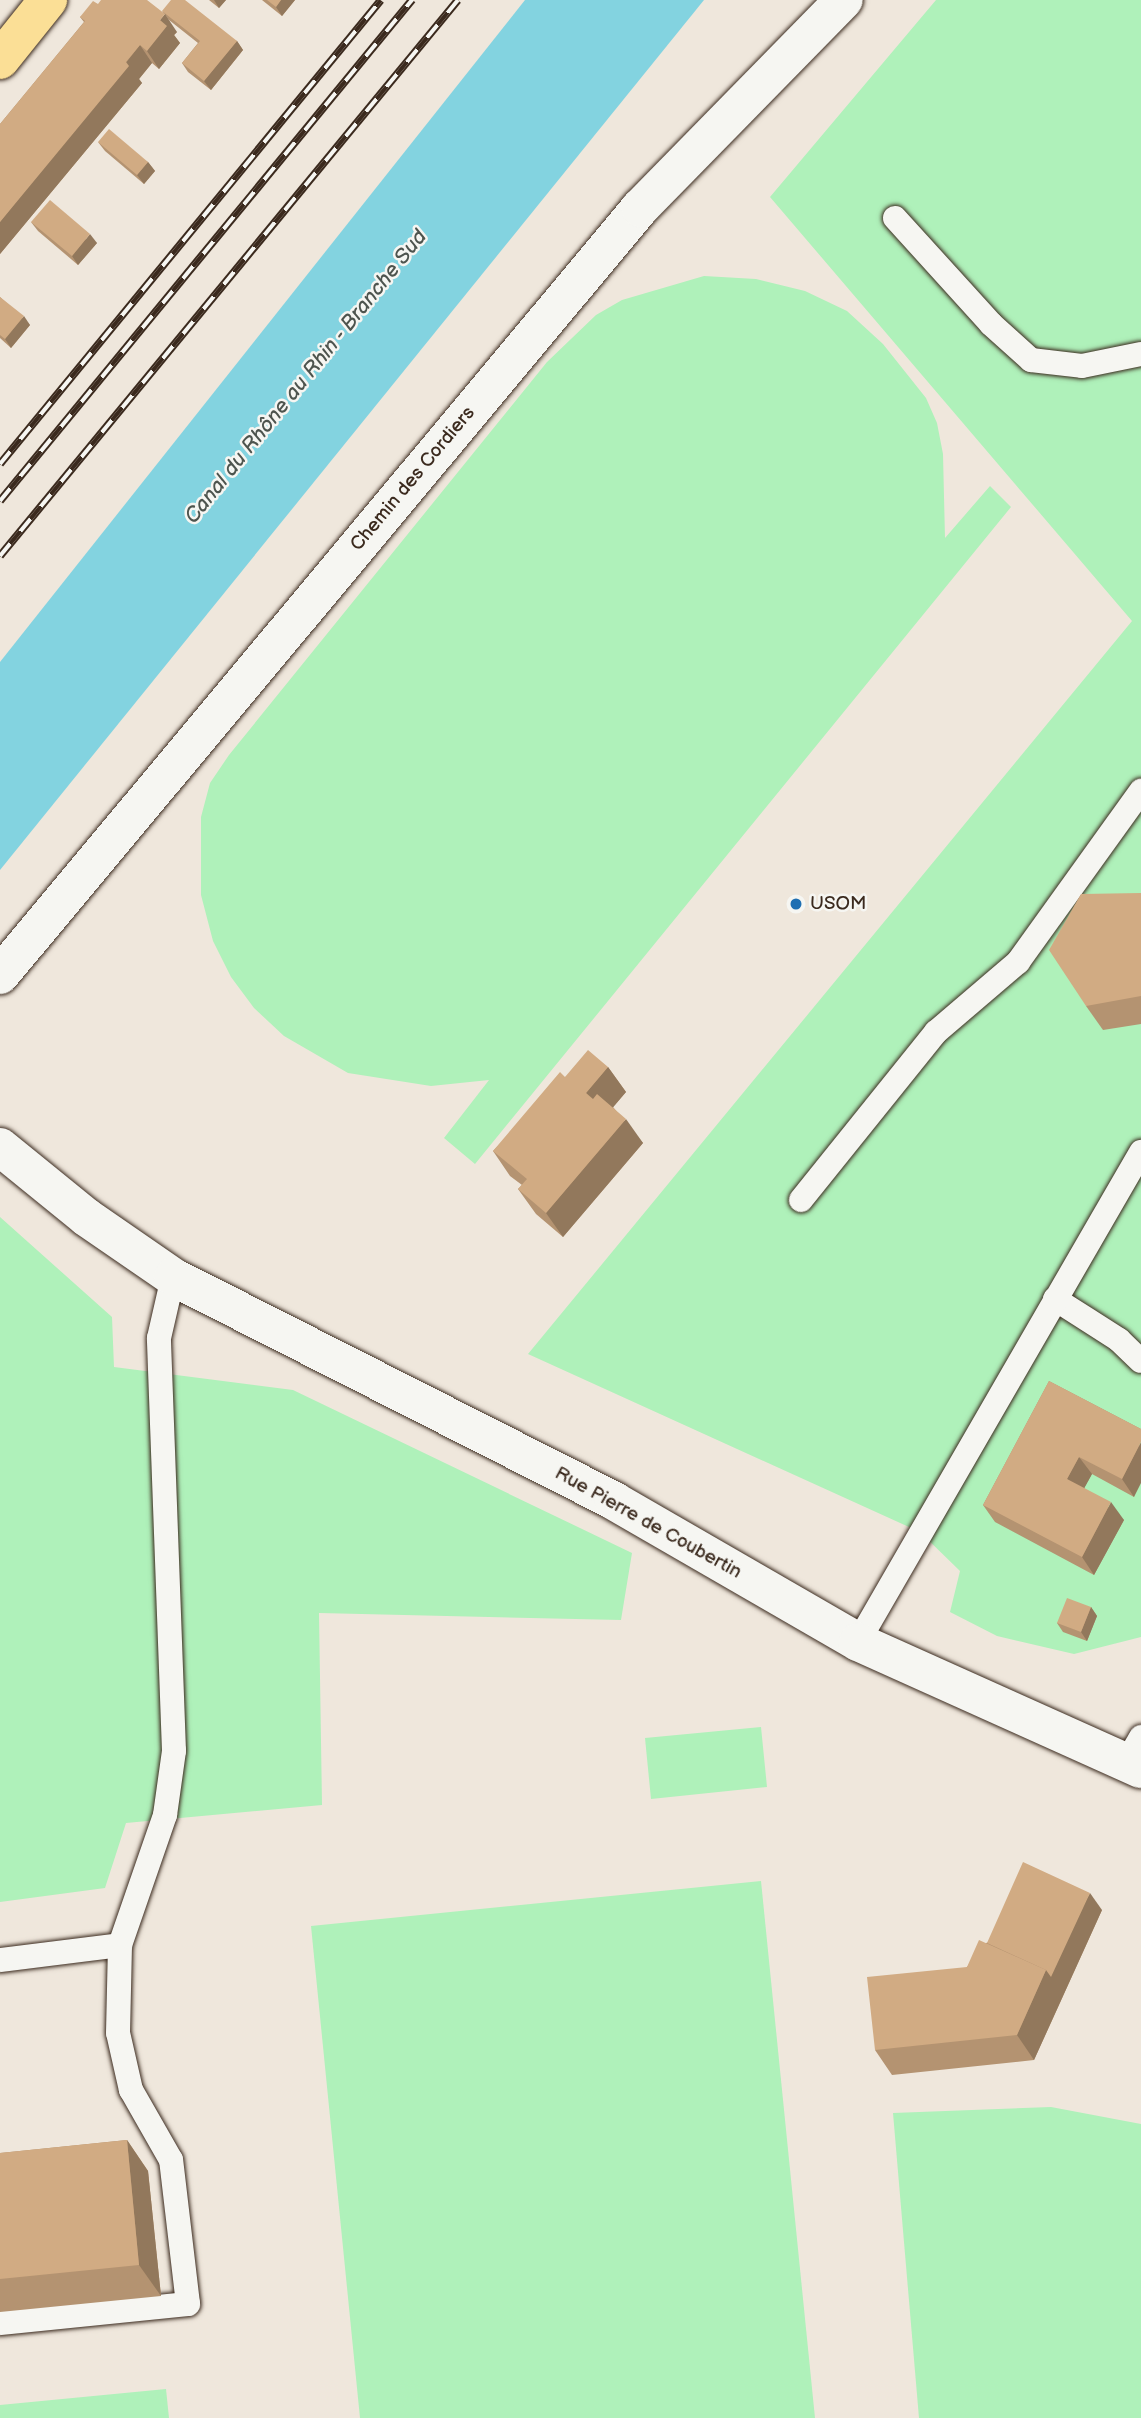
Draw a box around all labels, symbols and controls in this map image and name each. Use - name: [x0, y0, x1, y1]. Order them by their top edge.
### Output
- water label: Canal du Rhône au Rhin - Branche Sud: [179, 224, 433, 530]
- street label: Chemin des Cordiers: [346, 402, 480, 556]
- place label: USOM: [810, 893, 866, 915]
- marker: USOM: [788, 896, 804, 912]
- street label: Rue Pierre de Coubertin: [551, 1462, 745, 1584]

